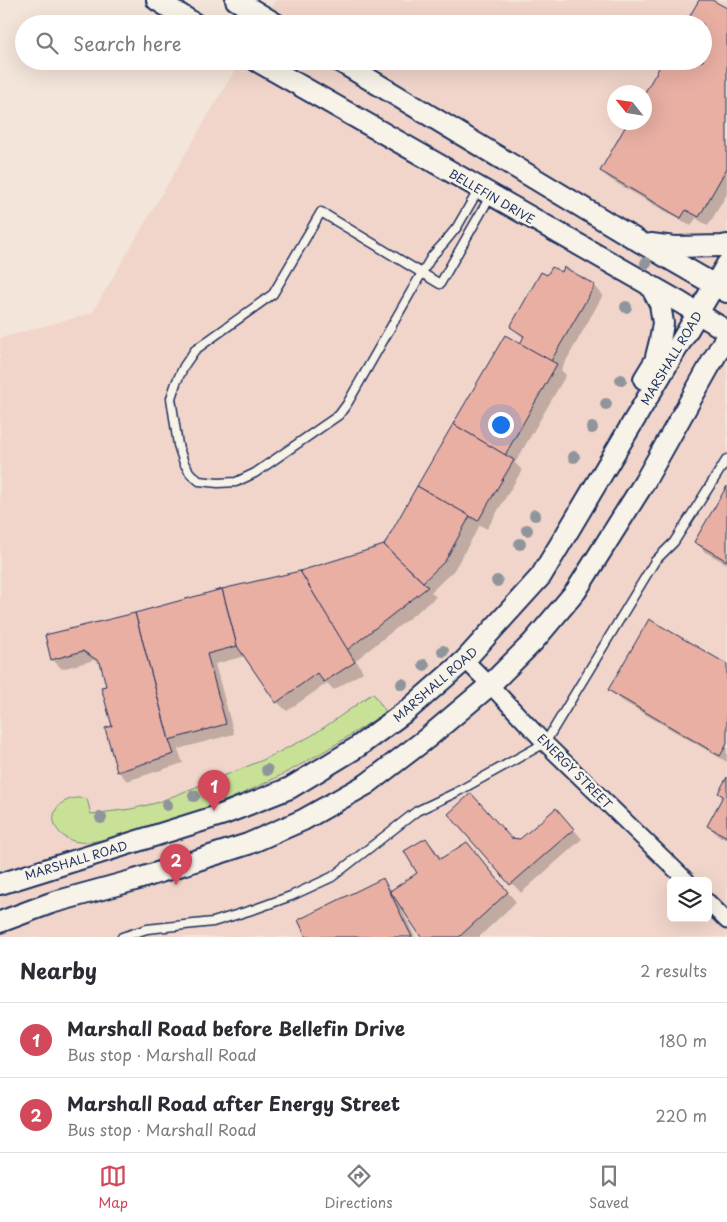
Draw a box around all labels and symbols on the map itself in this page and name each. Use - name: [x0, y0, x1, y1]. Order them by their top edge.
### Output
- north arrow: [607, 85, 652, 130]
- street label: BELLEFIN DRIVE: [446, 164, 538, 228]
- street label: MARSHALL ROAD: [636, 308, 706, 408]
- your location: [488, 412, 514, 438]
- street label: MARSHALL ROAD: [389, 642, 481, 726]
- street label: ENERGY STREET: [533, 729, 617, 813]
- pin: 1: [198, 770, 230, 811]
- street label: MARSHALL ROAD: [22, 836, 130, 884]
- pin: 2: [160, 844, 192, 885]

